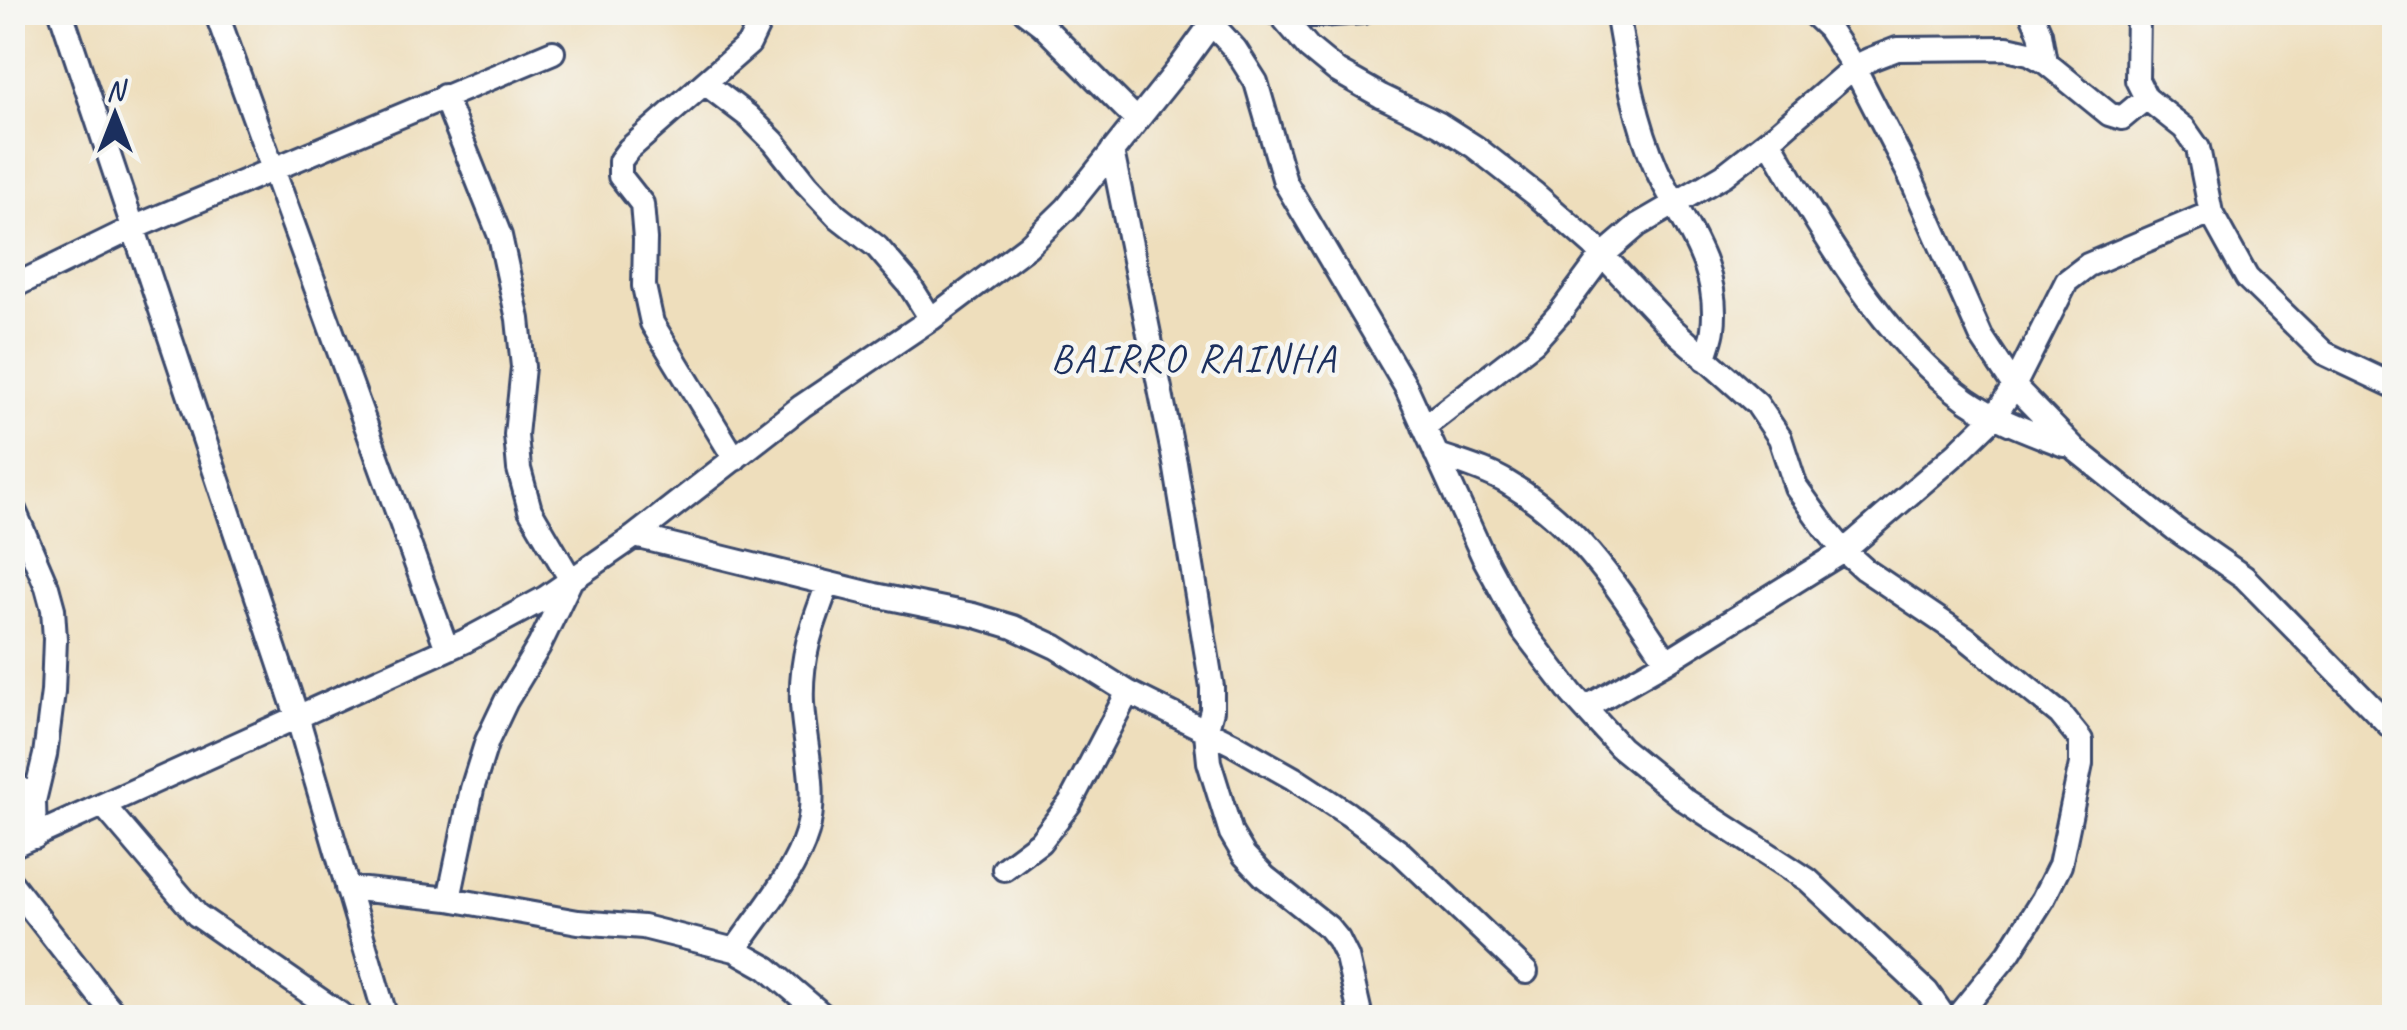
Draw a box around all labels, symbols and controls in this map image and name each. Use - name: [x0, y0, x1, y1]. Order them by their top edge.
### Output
- north arrow: [65, 65, 165, 165]
- text: N: [106, 73, 128, 108]
- district label: BAIRRO RAINHA: [1051, 333, 1337, 383]

